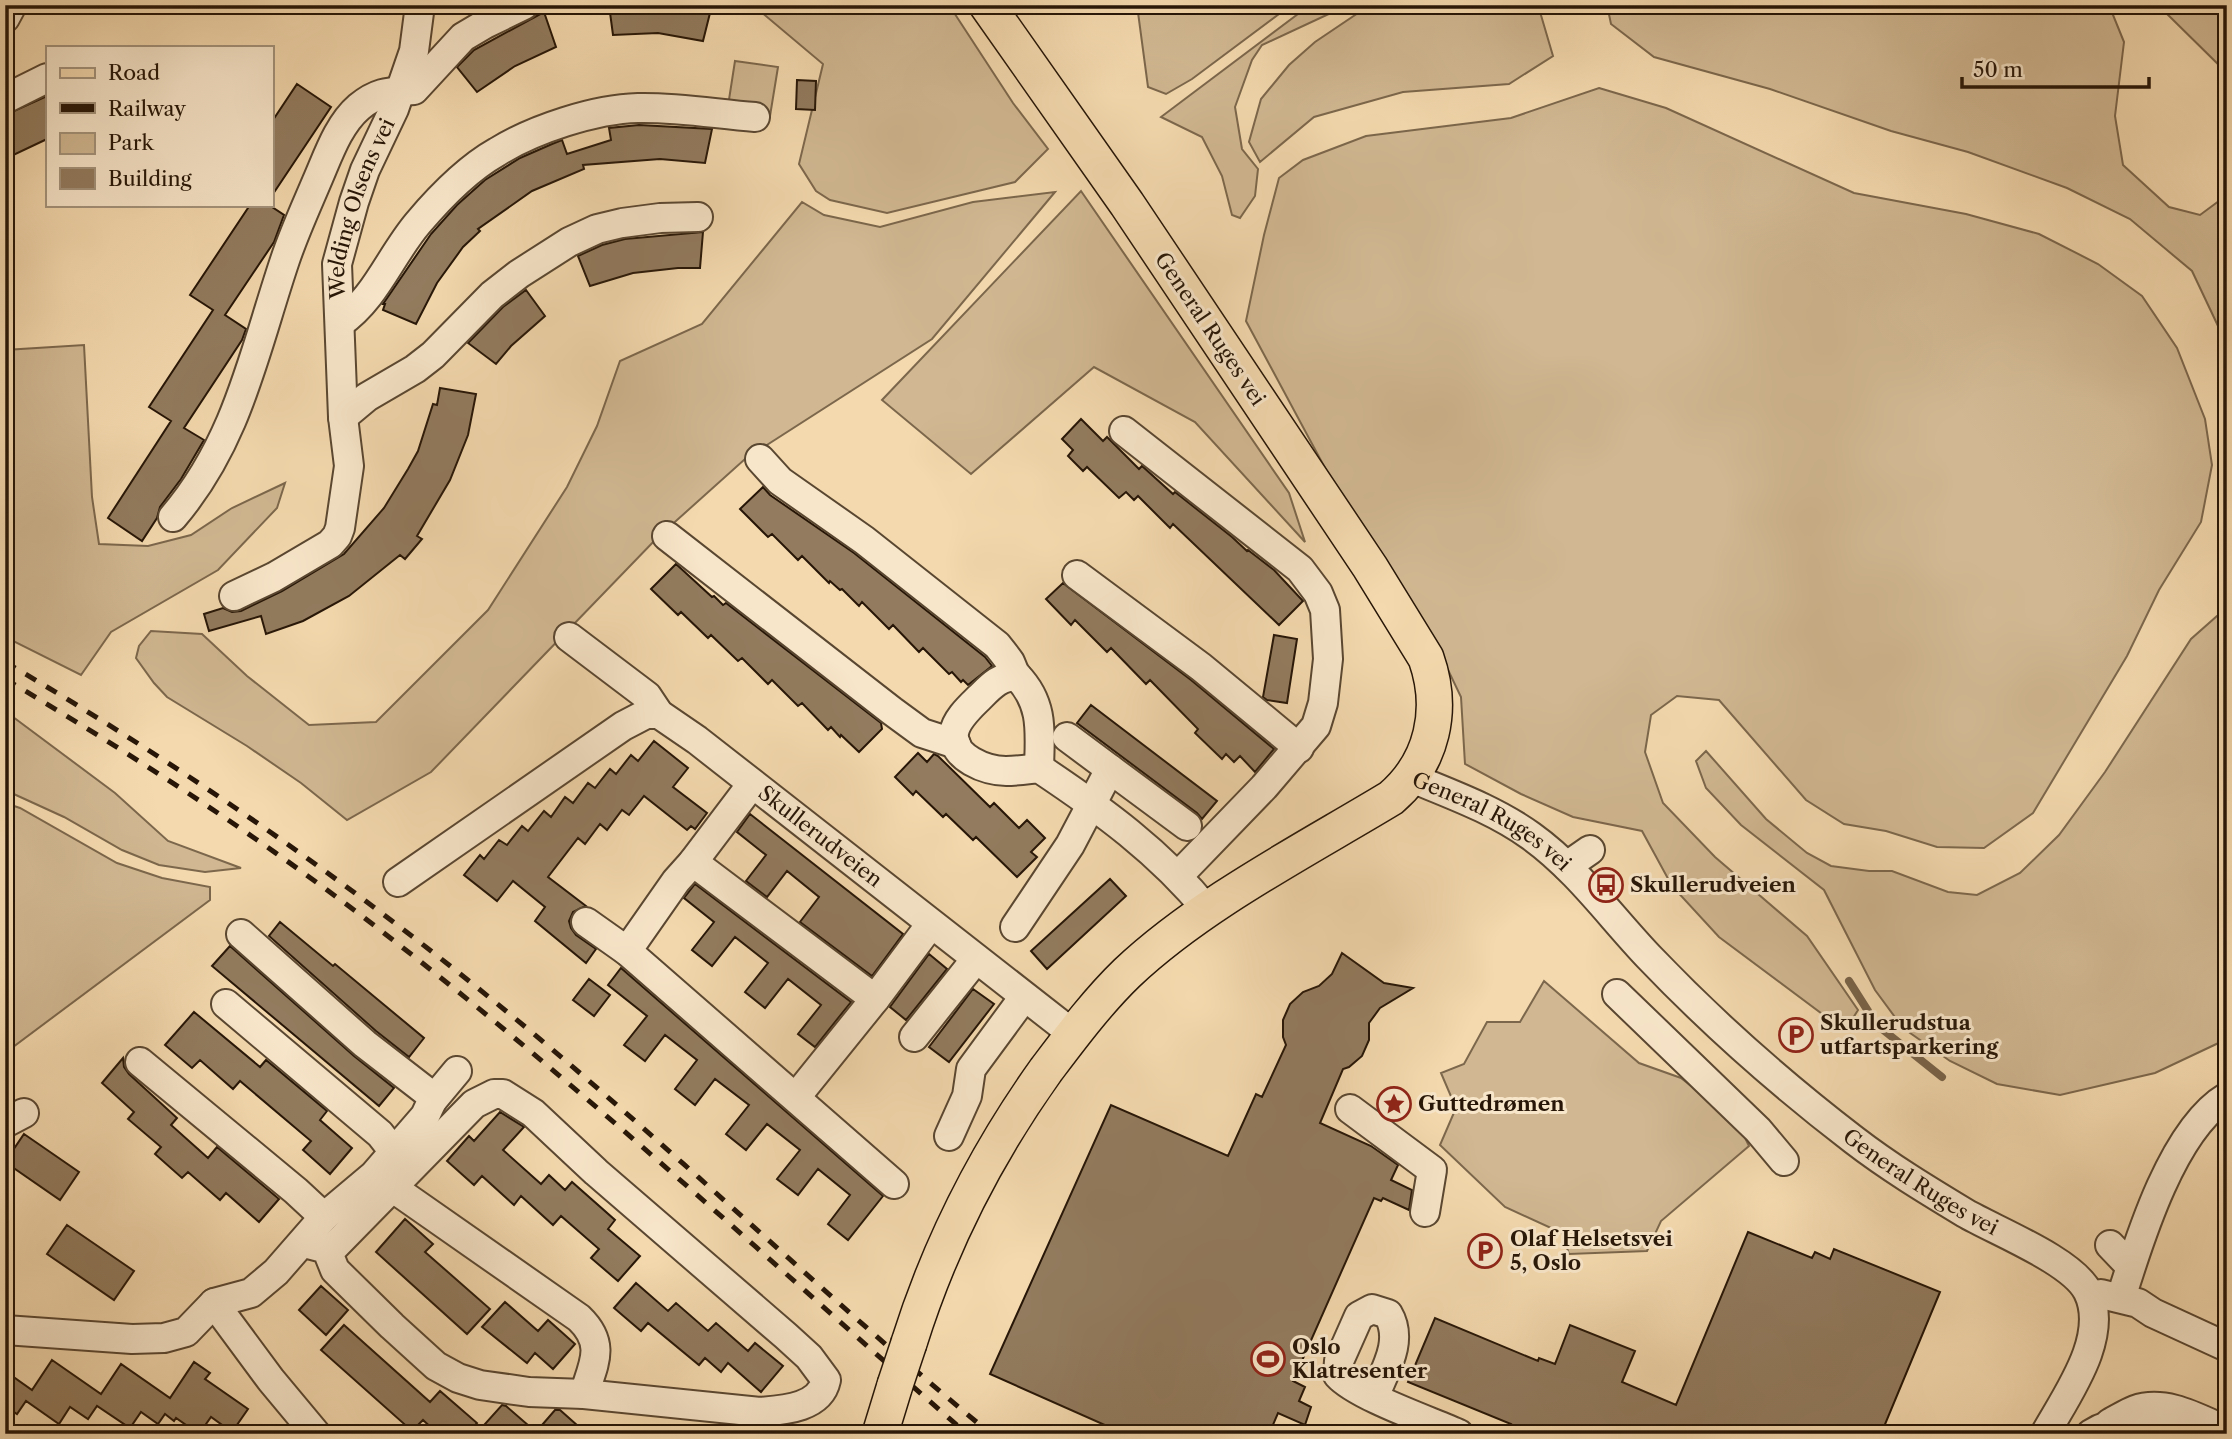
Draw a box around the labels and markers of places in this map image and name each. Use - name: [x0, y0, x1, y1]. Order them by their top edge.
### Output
- bus stop icon: Skullerudveien: [1587, 866, 1625, 904]
- place label: Skullerudveien: [1630, 872, 1796, 897]
- place label: Skullerudstua utfartsparkering: [1820, 1010, 1999, 1059]
- parking icon: Skullerudstua utfartsparkering: [1777, 1016, 1815, 1054]
- place icon: Guttedrømen: [1375, 1085, 1413, 1123]
- place label: Guttedrømen: [1418, 1091, 1565, 1116]
- place label: Olaf Helsetsvei 5, Oslo: [1510, 1226, 1673, 1275]
- parking icon: Olaf Helsetsvei 5, Oslo: [1466, 1232, 1504, 1270]
- place label: Oslo Klatresenter: [1292, 1334, 1428, 1383]
- sports icon: Oslo Klatresenter: [1249, 1340, 1287, 1378]

